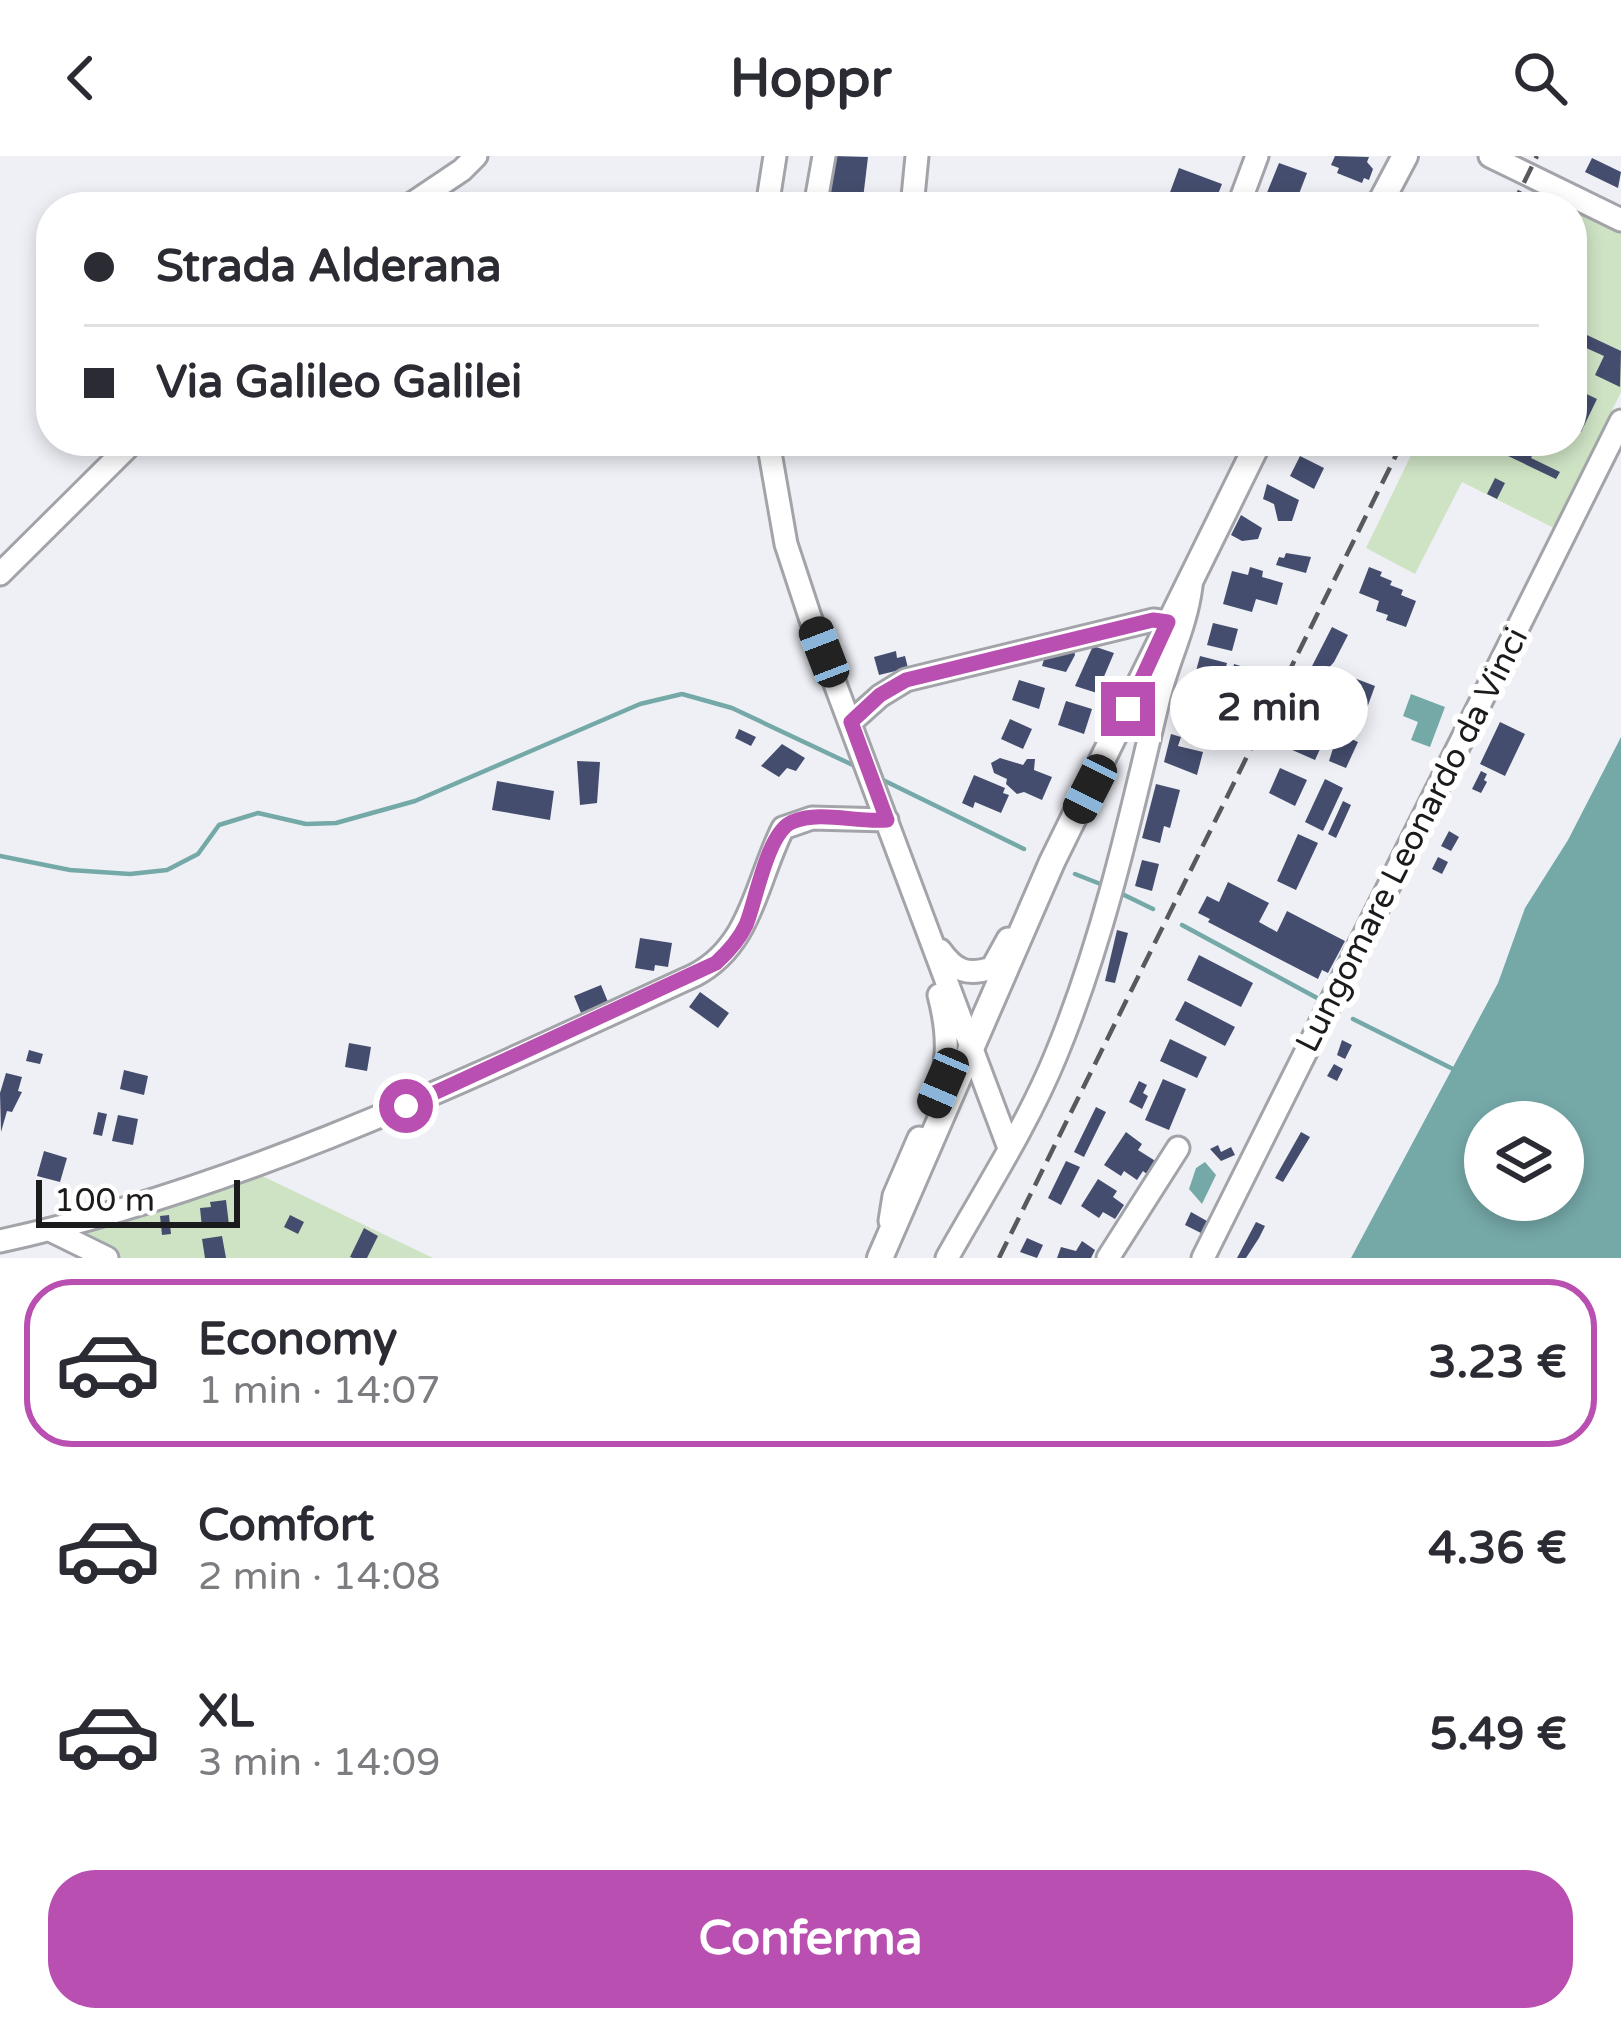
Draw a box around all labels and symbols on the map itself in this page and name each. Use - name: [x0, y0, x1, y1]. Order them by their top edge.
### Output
- car: [794, 612, 854, 692]
- street label: Lungomare Leonardo da Vinci: [1288, 621, 1536, 1059]
- callout: 2 min: [1170, 667, 1368, 751]
- route end: [1101, 682, 1155, 736]
- car: [1058, 749, 1122, 829]
- car: [912, 1043, 974, 1123]
- route start: [379, 1079, 433, 1133]
- scale bar: [36, 1174, 240, 1227]

